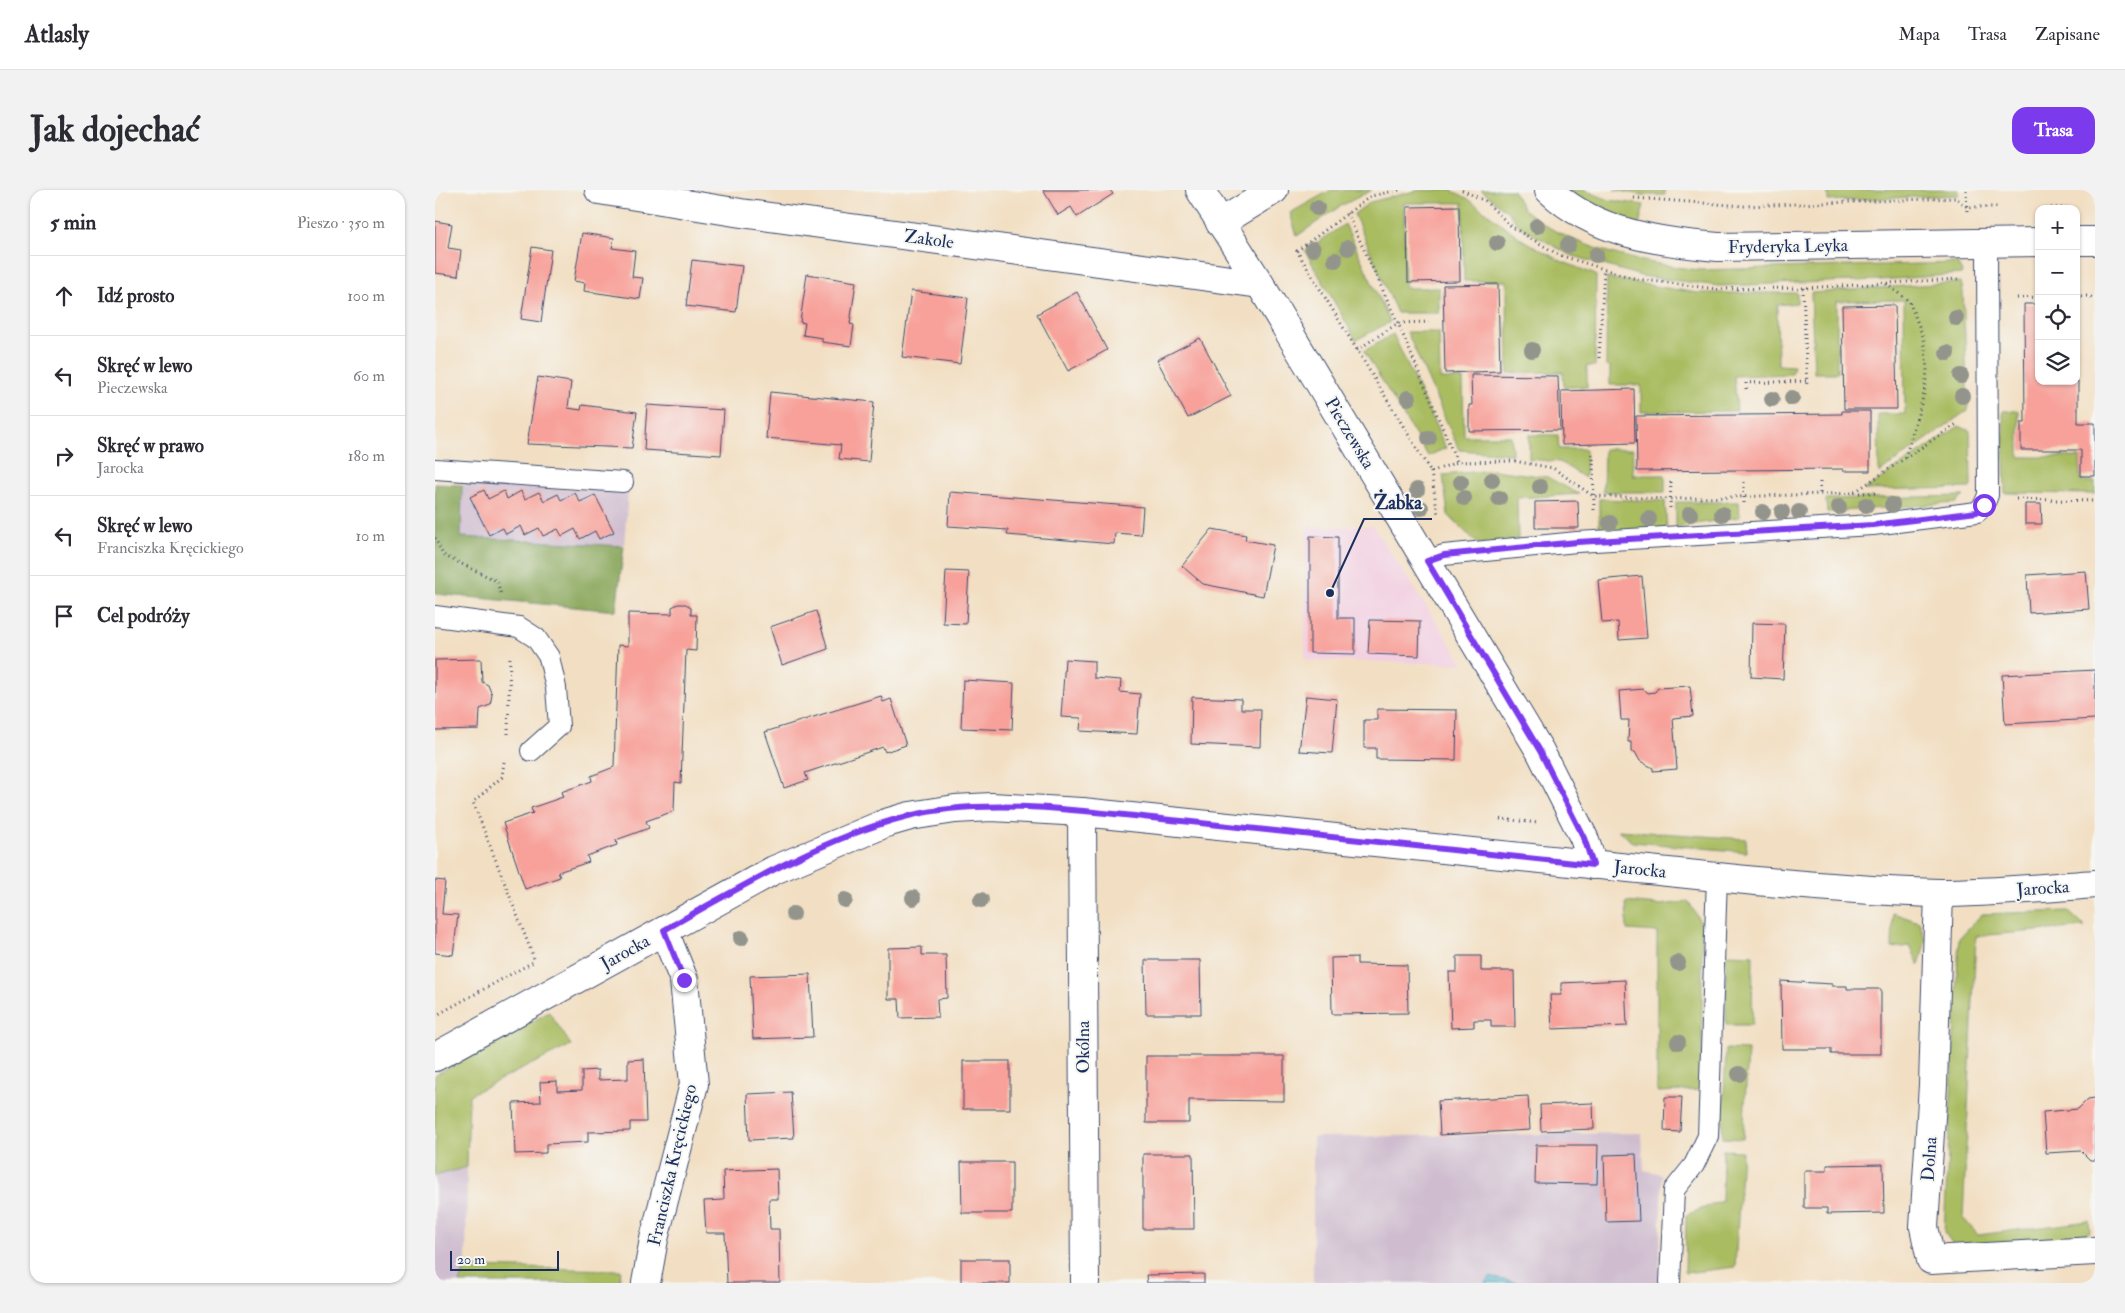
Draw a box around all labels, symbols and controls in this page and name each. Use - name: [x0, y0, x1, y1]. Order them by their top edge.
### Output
- text: Atlasly: [25, 19, 89, 50]
- text: Mapa: [1899, 23, 1940, 46]
- text: Trasa: [1968, 23, 2007, 46]
- text: Zapisane: [2035, 23, 2100, 46]
- button: Trasa: [2012, 107, 2095, 154]
- text: Jak dojechać: [30, 108, 200, 152]
- map controls: [2035, 205, 2080, 385]
- button: +: [2035, 205, 2080, 250]
- text: 5 min: [50, 209, 96, 236]
- text: Pieszo · 350 m: [297, 213, 385, 233]
- street label: Zakole: [903, 225, 956, 254]
- street label: Fryderyka Leyka: [1728, 234, 1849, 259]
- button: −: [2035, 250, 2080, 295]
- icon: ahead: [50, 282, 78, 310]
- text: Idź prosto: [97, 284, 174, 308]
- text: 100 m: [347, 286, 385, 306]
- button: locate: [2035, 295, 2080, 340]
- button: layers: [2035, 340, 2080, 385]
- text: Skręć w lewo: [97, 354, 192, 378]
- icon: left: [50, 362, 78, 390]
- text: 60 m: [353, 366, 385, 386]
- text: Pieczewska: [97, 378, 167, 398]
- street label: Pieczewska: [1319, 393, 1380, 474]
- text: Skręć w prawo: [97, 434, 204, 458]
- icon: right: [50, 442, 78, 470]
- text: 180 m: [348, 446, 385, 466]
- text: Jarocka: [97, 458, 144, 478]
- callout: Żabka: [1364, 485, 1432, 519]
- text: Żabka: [1374, 489, 1423, 515]
- route start: [1973, 494, 1996, 517]
- text: Skręć w lewo: [97, 514, 192, 538]
- icon: left: [50, 522, 78, 550]
- text: 10 m: [355, 526, 385, 546]
- text: Franciszka Kręcickiego: [97, 538, 244, 558]
- icon: arrive: [50, 602, 78, 630]
- text: Cel podróży: [97, 604, 190, 628]
- street label: Jarocka: [1612, 855, 1668, 884]
- street label: Jarocka: [2015, 875, 2071, 902]
- street label: Jarocka: [596, 929, 654, 976]
- route end: [673, 969, 696, 992]
- street label: Okólna: [1072, 1020, 1095, 1073]
- street label: Franciszka Kręcickiego: [643, 1082, 702, 1248]
- street label: Dolna: [1916, 1135, 1943, 1182]
- scale bar: [450, 1248, 559, 1271]
- text: 20 m: [457, 1251, 485, 1268]

